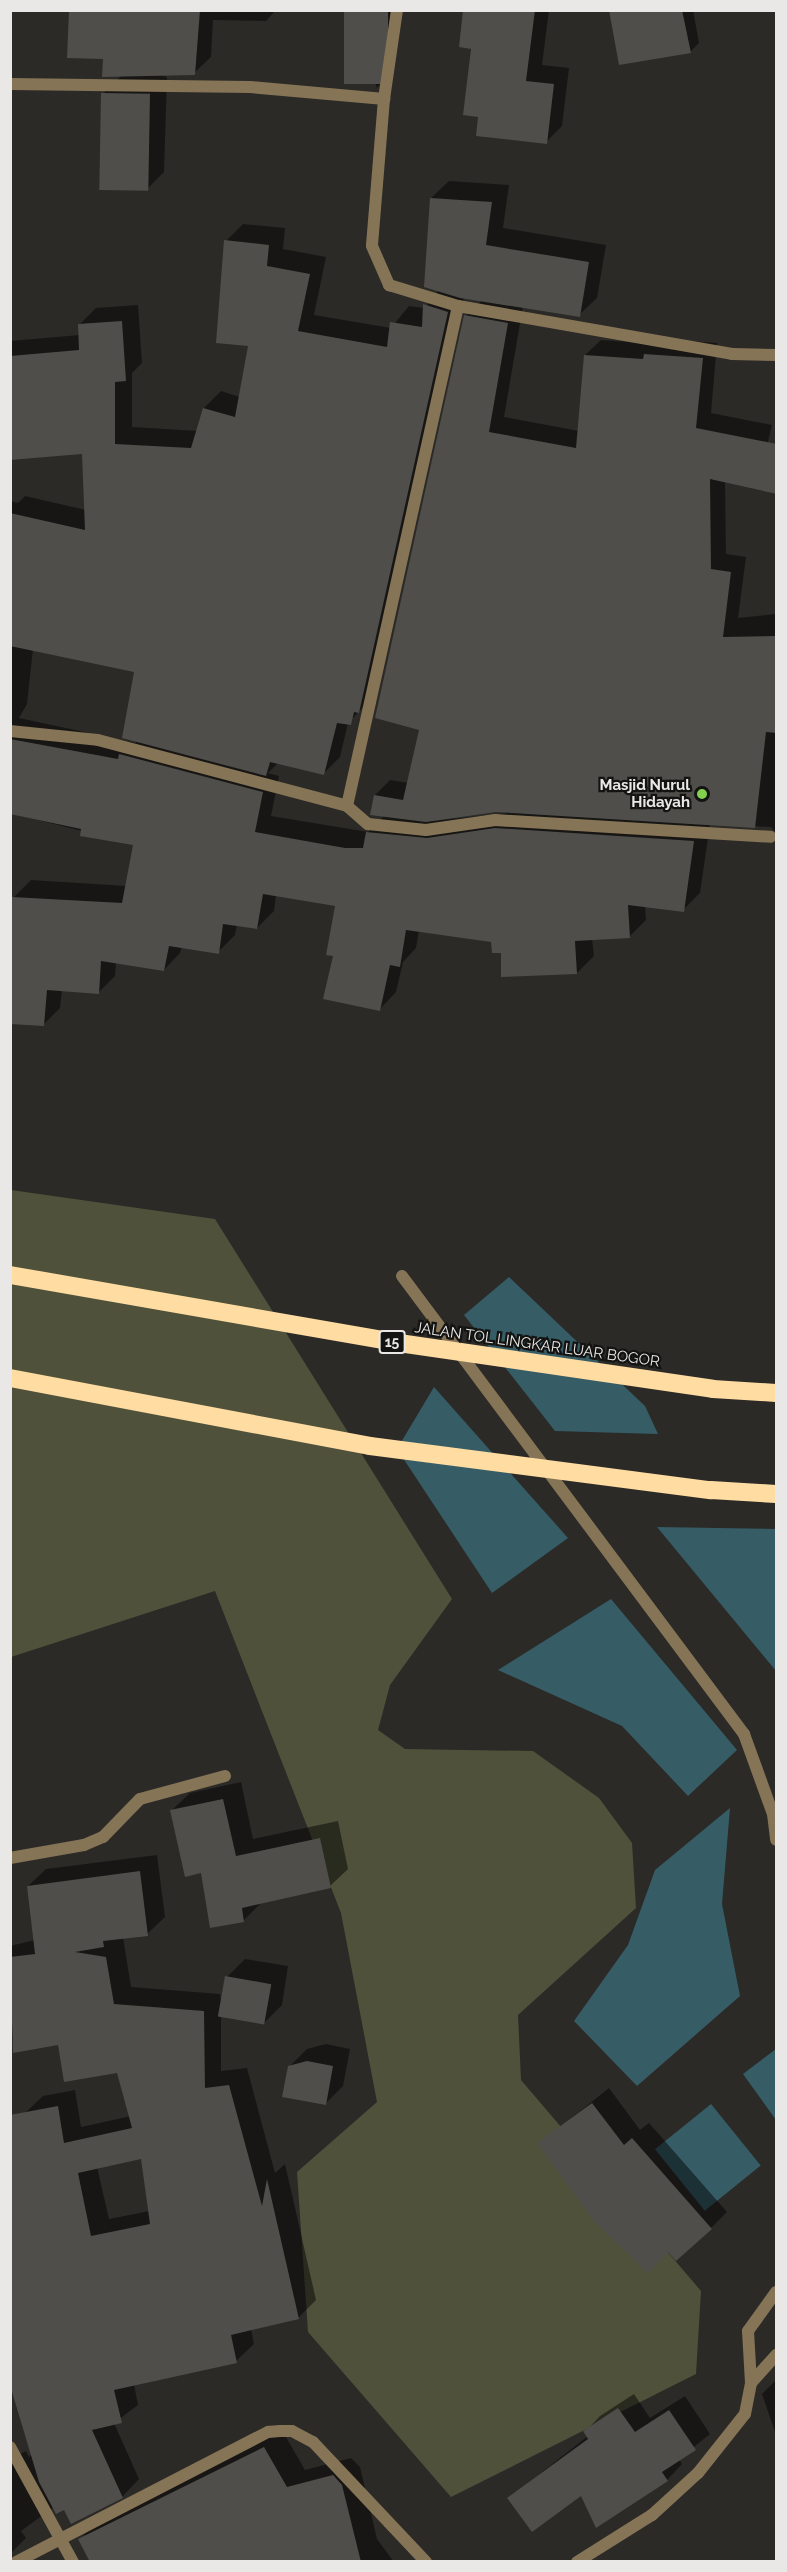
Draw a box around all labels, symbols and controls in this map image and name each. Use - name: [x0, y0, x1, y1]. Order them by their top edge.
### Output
- place label: Masjid Nurul Hidayah: [600, 776, 690, 811]
- marker: Masjid Nurul Hidayah: [695, 787, 709, 801]
- street label: JALAN TOL LINGKAR LUAR BOGOR: [413, 1319, 661, 1371]
- road number: 15: [378, 1331, 406, 1353]

